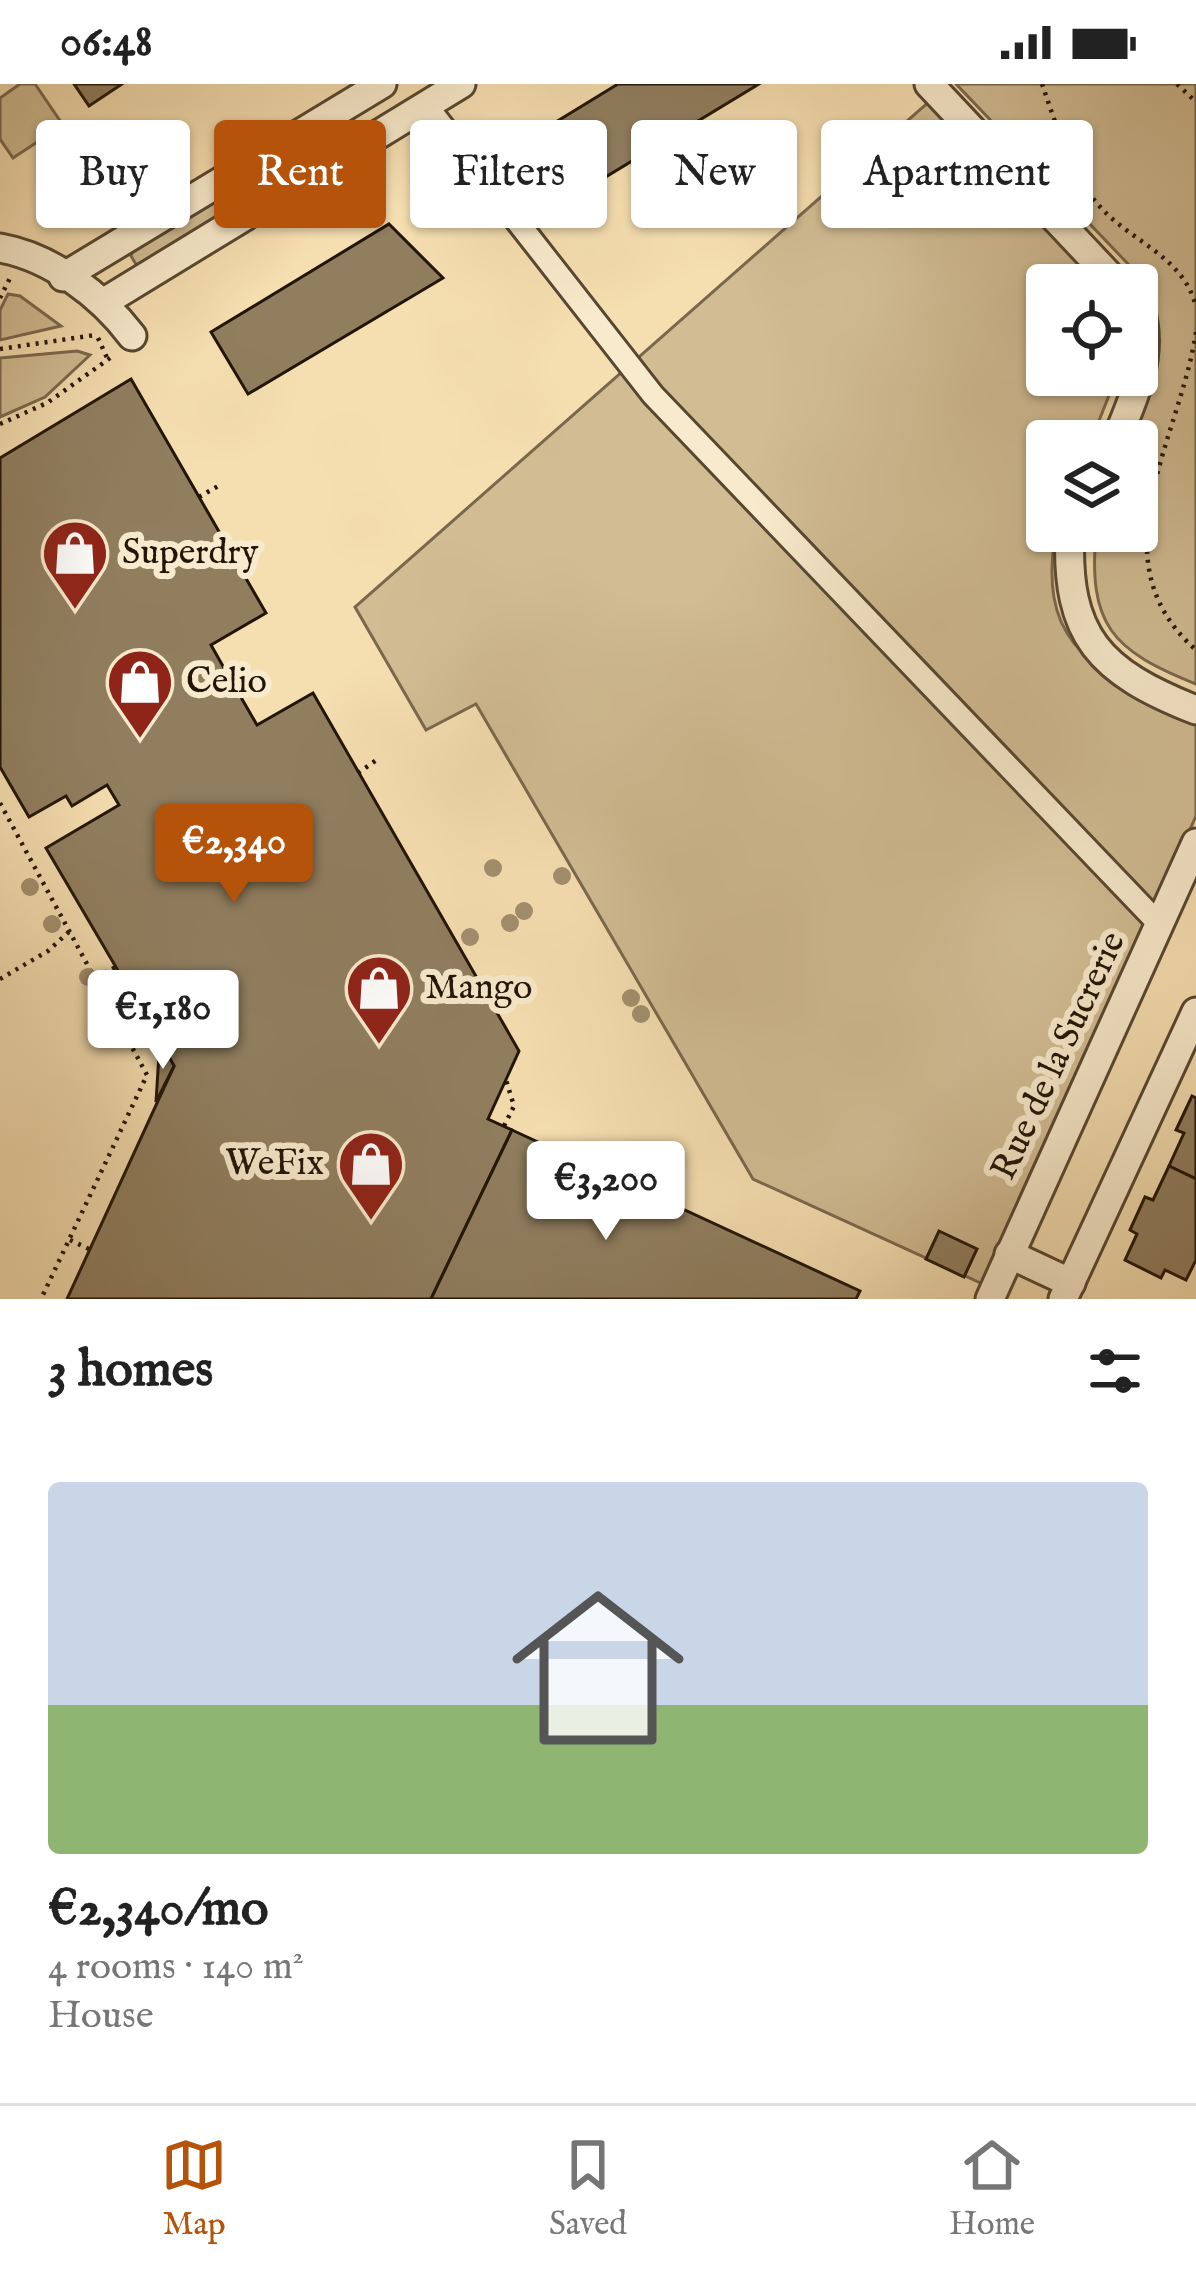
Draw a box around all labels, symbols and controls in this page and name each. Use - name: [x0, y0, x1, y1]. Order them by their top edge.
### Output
- text: 06:48: [60, 14, 153, 71]
- chip: Buy: [36, 120, 190, 228]
- chip: Rent: [214, 120, 386, 228]
- chip: Filters: [410, 120, 607, 228]
- chip: New: [631, 120, 797, 228]
- chip: Apartment: [821, 120, 1093, 228]
- map controls: [1026, 264, 1158, 552]
- button: locate: [1026, 264, 1158, 396]
- button: layers: [1026, 420, 1158, 552]
- shop icon: Superdry: [40, 518, 110, 612]
- place label: Superdry: [122, 530, 259, 576]
- shop icon: Celio: [105, 647, 175, 741]
- place label: Celio: [186, 659, 267, 705]
- pin: €2,340: [136, 804, 332, 906]
- text: €2,340: [182, 818, 286, 867]
- street label: Rue de la Sucrerie: [981, 925, 1137, 1187]
- shop icon: Mango: [344, 953, 414, 1047]
- place label: Mango: [425, 965, 532, 1011]
- pin: €1,180: [65, 970, 261, 1072]
- text: €1,180: [115, 984, 211, 1033]
- shop icon: WeFix: [336, 1129, 406, 1223]
- place label: WeFix: [225, 1141, 324, 1187]
- pin: €3,200: [508, 1141, 704, 1243]
- text: €3,200: [554, 1155, 658, 1204]
- icon: filters: [1082, 1338, 1148, 1404]
- text: 3 homes: [48, 1339, 213, 1404]
- icon: home: [490, 1560, 706, 1776]
- text: €2,340/mo: [48, 1878, 269, 1943]
- text: 4 rooms · 140 m²: [48, 1943, 304, 1992]
- text: House: [48, 1992, 154, 2041]
- tab: Map: [161, 2132, 227, 2246]
- tab: Saved: [549, 2132, 627, 2246]
- tab: Home: [949, 2132, 1035, 2246]

